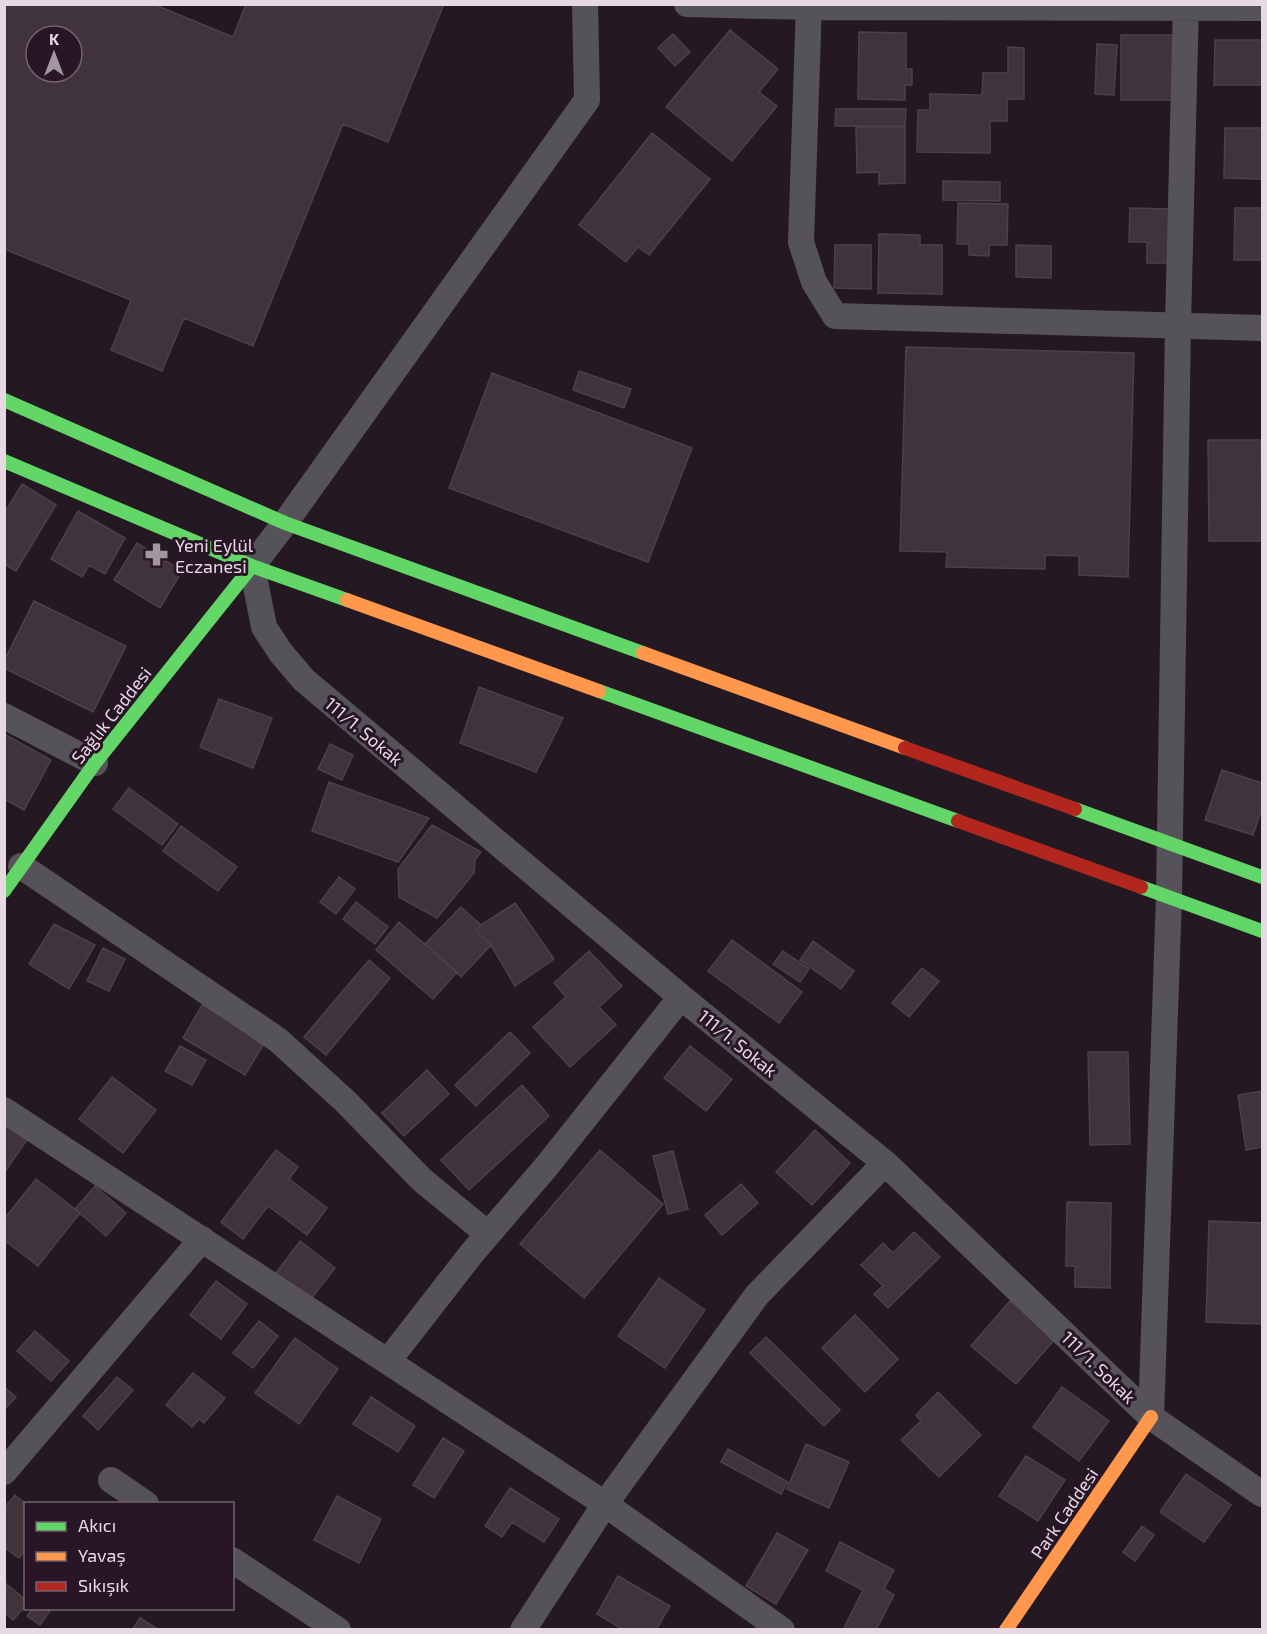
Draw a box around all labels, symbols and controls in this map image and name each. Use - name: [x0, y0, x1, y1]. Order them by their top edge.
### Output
- north arrow: [24, 24, 84, 84]
- text: K: [49, 29, 60, 48]
- place label: Yeni Eylül Eczanesi: [175, 534, 254, 577]
- pharmacy icon: Yeni Eylül Eczanesi: [144, 542, 170, 568]
- street label: Sağlık Caddesi: [66, 662, 156, 768]
- street label: 111/1. Sokak: [321, 692, 407, 770]
- street label: 111/1. Sokak: [694, 1005, 782, 1081]
- street label: 111/1. Sokak: [1057, 1326, 1141, 1408]
- street label: Park Caddesi: [1026, 1463, 1102, 1563]
- legend: [24, 1502, 234, 1610]
- text: Akıcı: [78, 1514, 116, 1536]
- text: Yavaş: [78, 1544, 126, 1567]
- text: Sıkışık: [78, 1574, 129, 1597]

